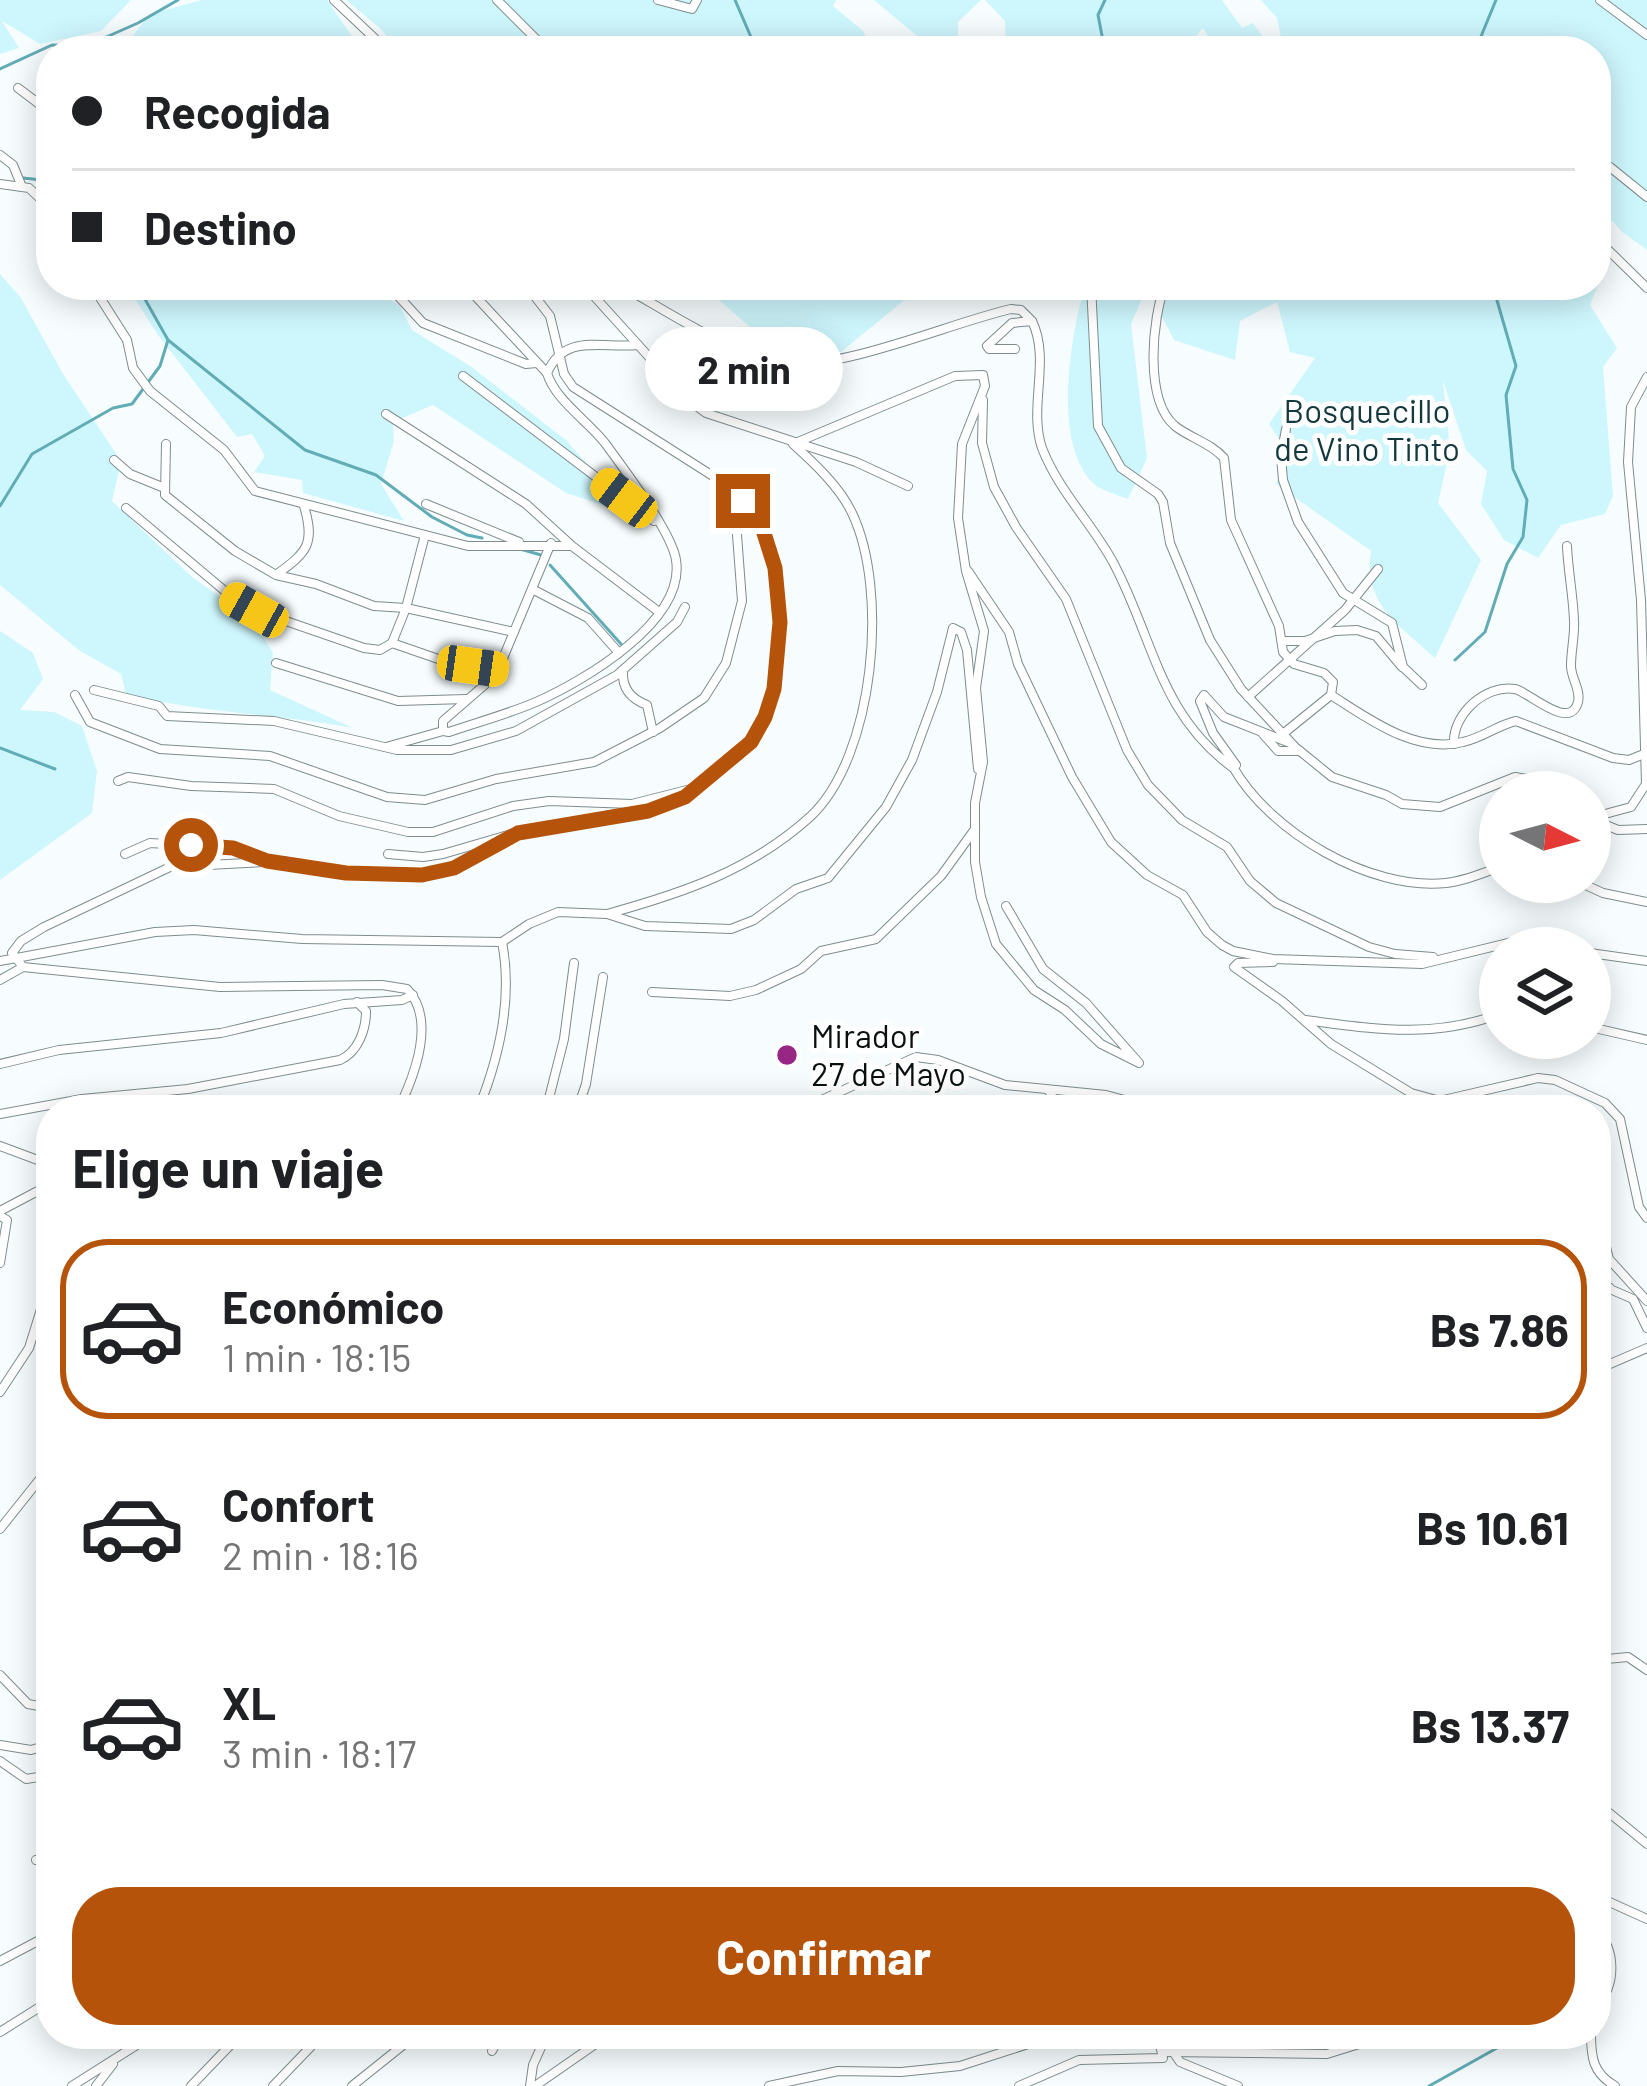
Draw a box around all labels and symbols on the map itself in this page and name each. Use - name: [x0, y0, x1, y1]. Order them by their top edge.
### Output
- callout: 2 min: [644, 327, 842, 411]
- park label: Bosquecillo de Vino Tinto: [1274, 390, 1460, 468]
- car: [584, 462, 664, 534]
- route end: [716, 474, 770, 528]
- car: [214, 577, 294, 643]
- car: [435, 643, 511, 689]
- north arrow: [1479, 771, 1611, 903]
- route start: [164, 818, 218, 872]
- place label: Mirador 27 de Mayo: [811, 1015, 966, 1093]
- marker: Mirador 27 de Mayo: [774, 1042, 800, 1068]

